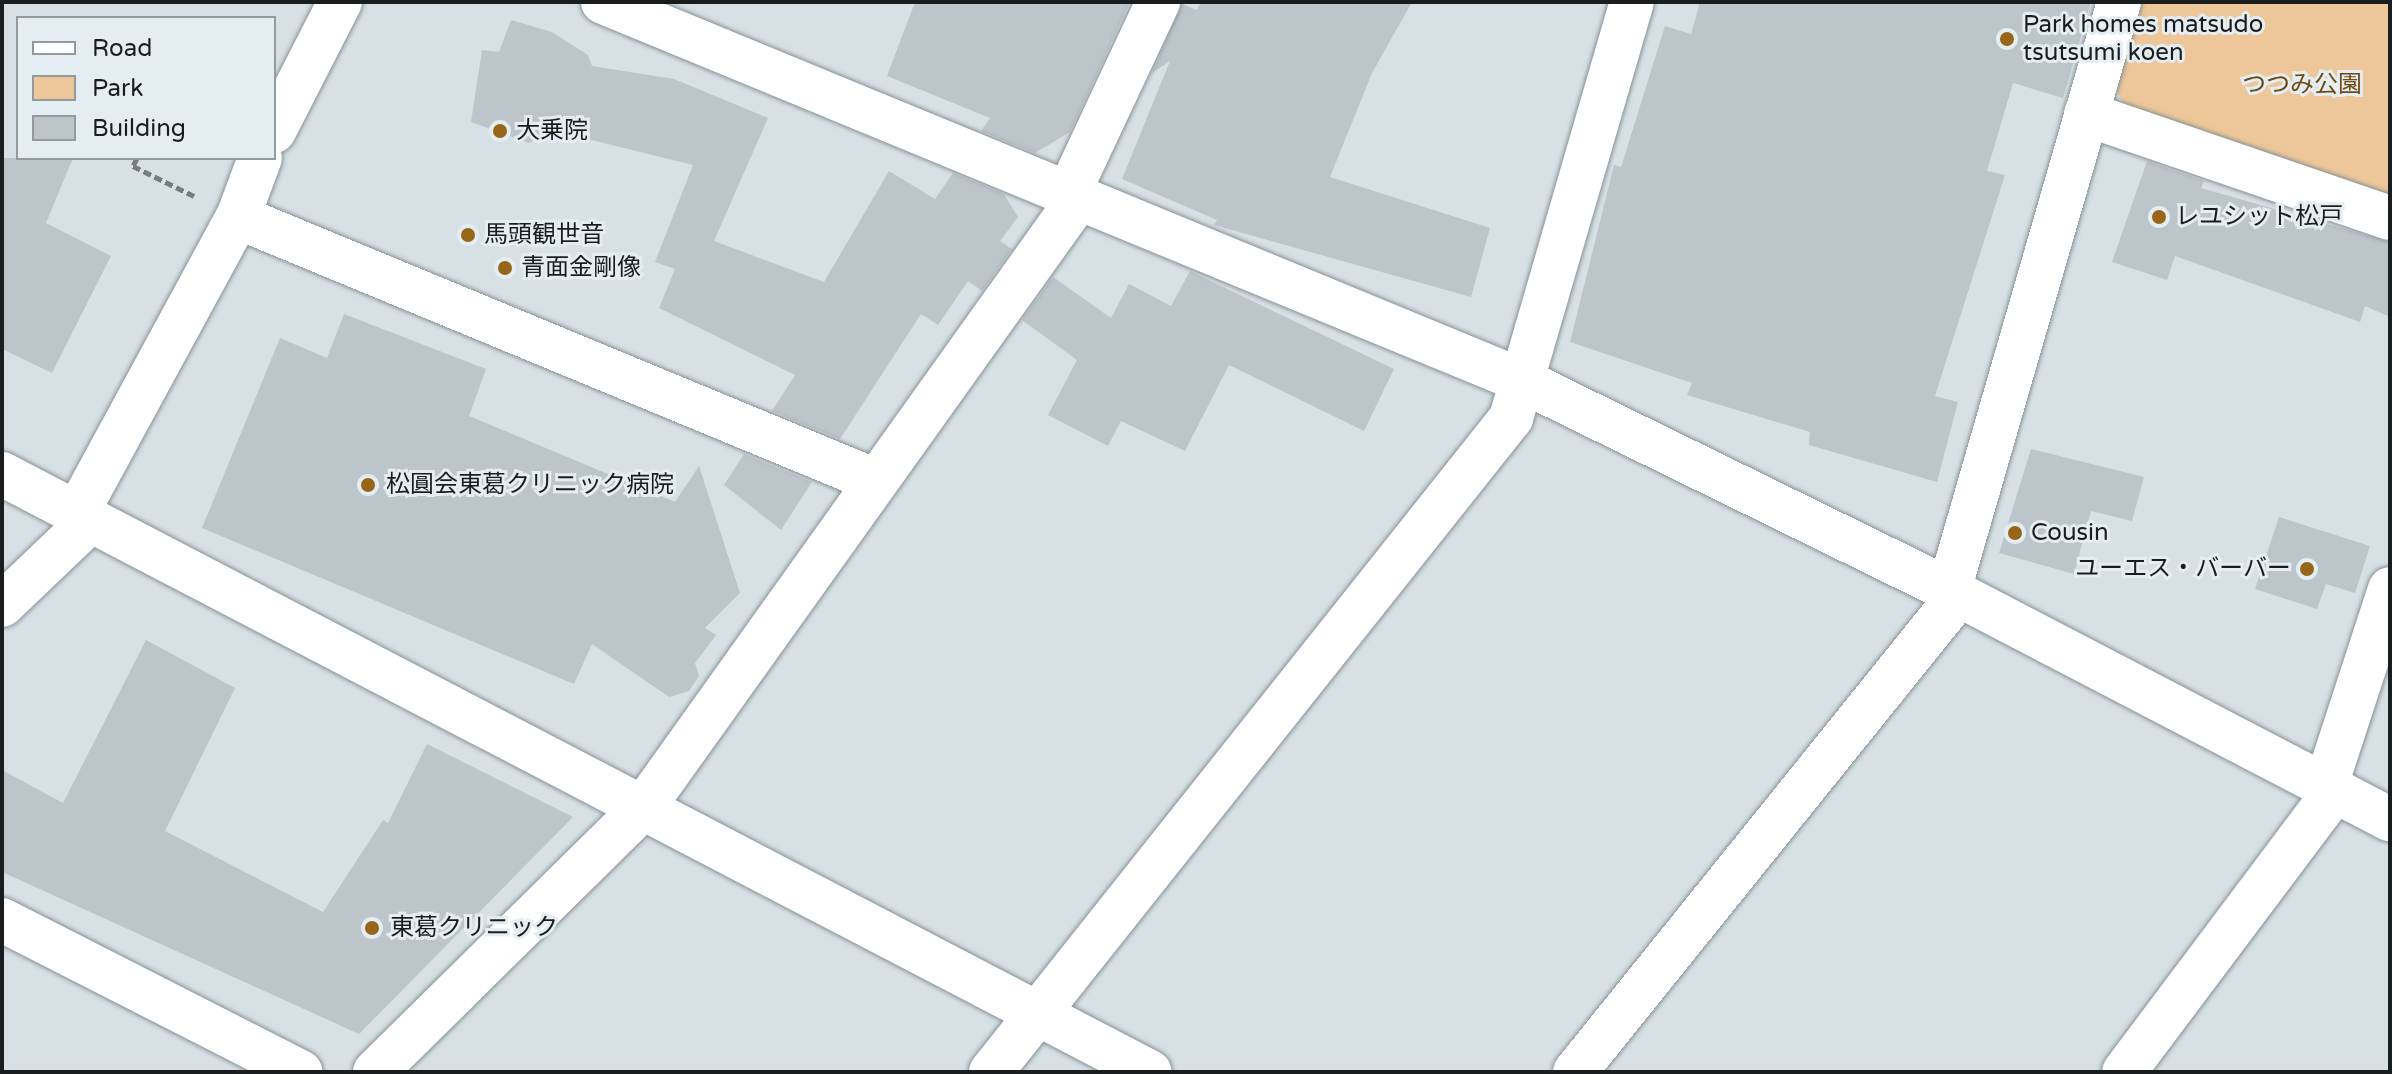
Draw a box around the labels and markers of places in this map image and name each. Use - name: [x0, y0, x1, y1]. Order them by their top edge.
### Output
- place label: Park homes matsudo tsutsumi koen: [2023, 11, 2263, 67]
- marker: Park homes matsudo tsutsumi koen: [1998, 30, 2016, 48]
- place label: 大乗院: [516, 117, 588, 145]
- marker: 大乗院: [491, 122, 509, 140]
- place label: レユシット松戸: [2175, 203, 2343, 231]
- marker: レユシット松戸: [2150, 208, 2168, 226]
- place label: 馬頭観世音: [484, 221, 604, 249]
- marker: 馬頭観世音: [459, 226, 477, 244]
- place label: 青面金剛像: [521, 254, 641, 282]
- marker: 青面金剛像: [496, 259, 514, 277]
- place label: 松圓会東葛クリニック病院: [386, 471, 674, 499]
- marker: 松圓会東葛クリニック病院: [357, 474, 379, 496]
- place label: Cousin: [2031, 519, 2109, 547]
- marker: Cousin: [2006, 524, 2024, 542]
- place label: ユーエス・バーバー: [2075, 555, 2291, 583]
- marker: ユーエス・バーバー: [2298, 560, 2316, 578]
- place label: 東葛クリニック: [390, 914, 558, 942]
- marker: 東葛クリニック: [361, 917, 383, 939]

